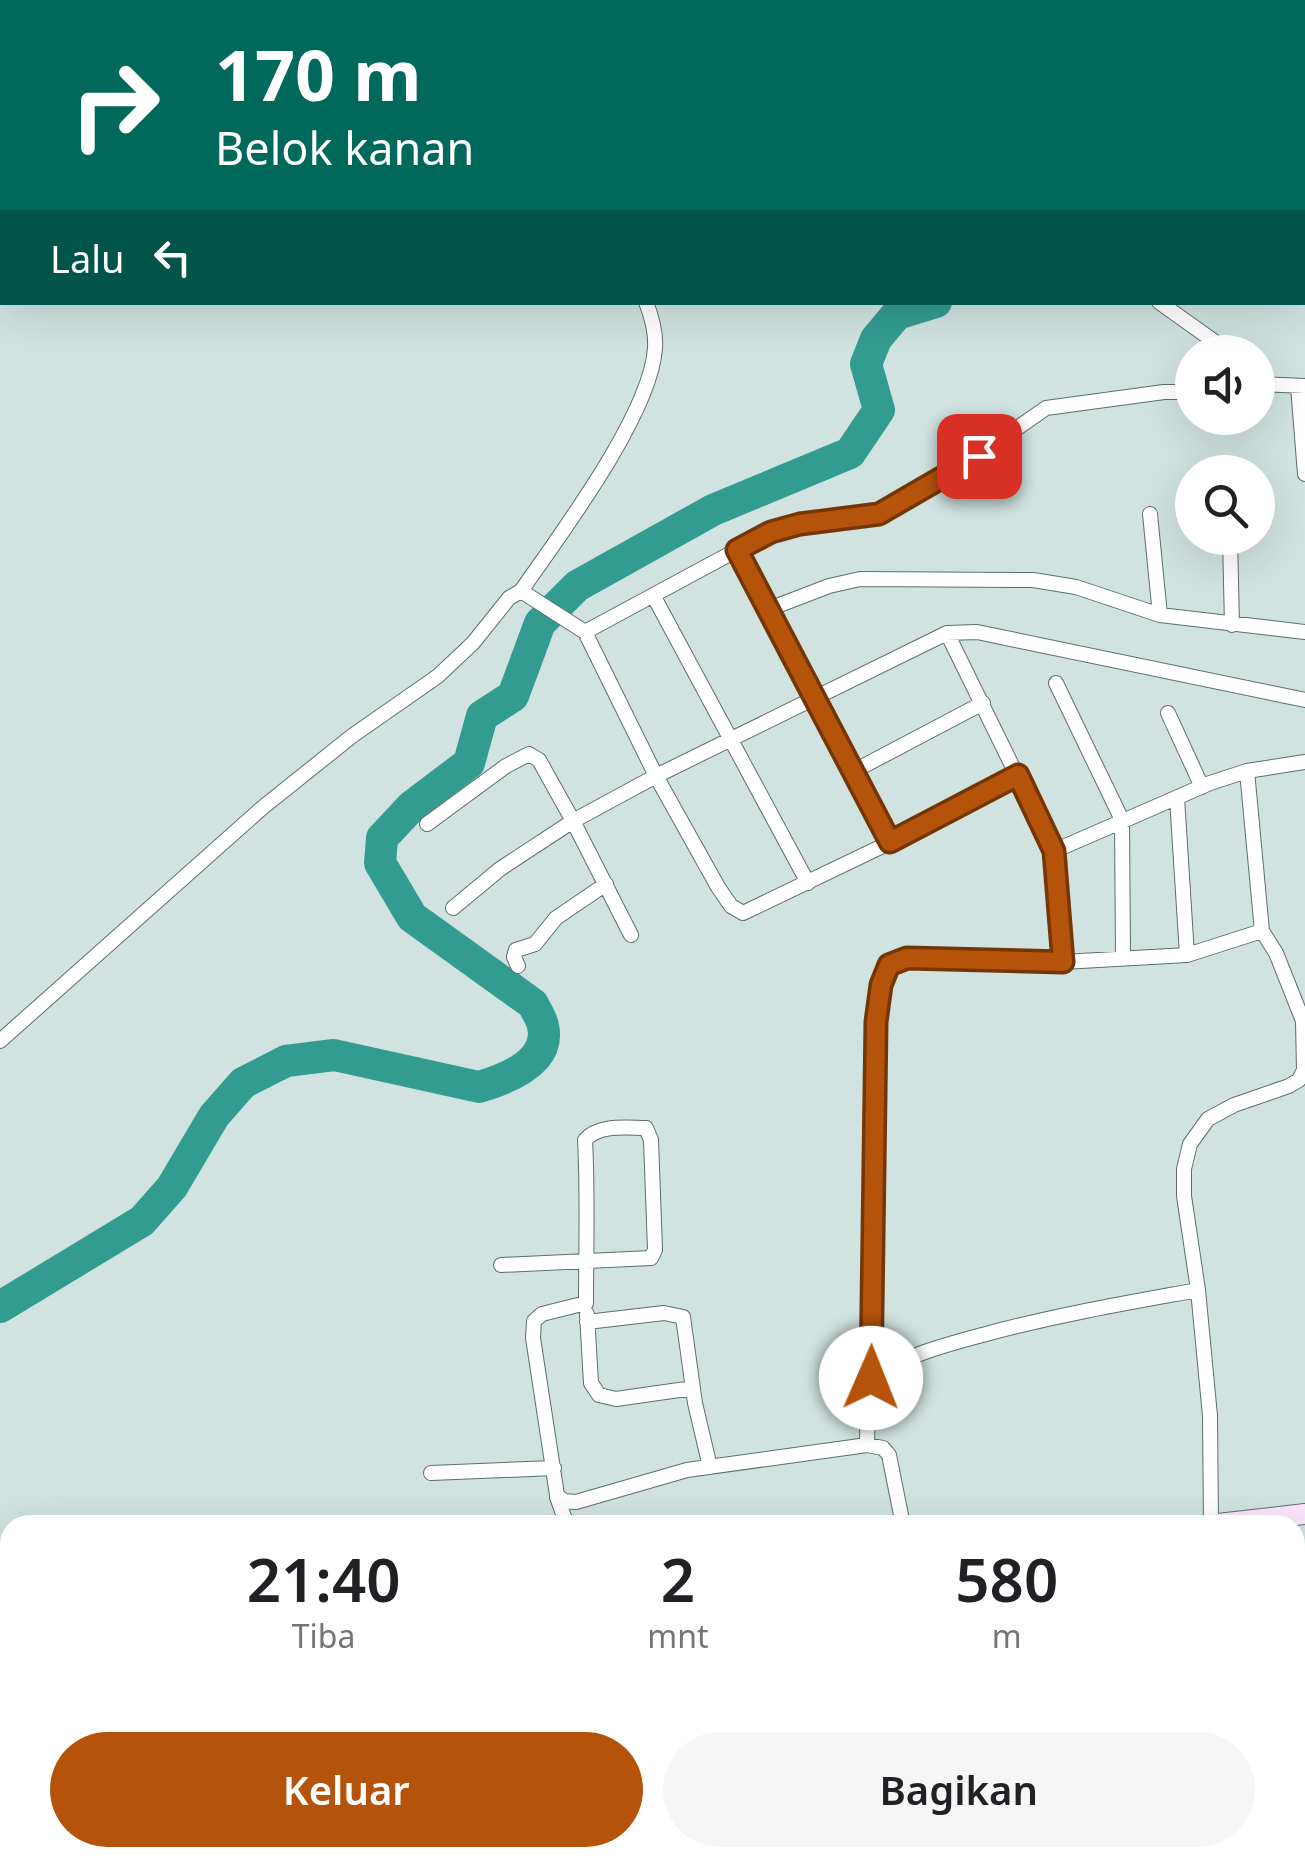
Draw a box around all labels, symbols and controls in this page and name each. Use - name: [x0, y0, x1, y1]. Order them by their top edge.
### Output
- text: 170 m: [215, 26, 422, 122]
- icon: right: [50, 40, 180, 170]
- text: Belok kanan: [215, 117, 474, 178]
- icon: left: [145, 230, 200, 285]
- text: Lalu: [50, 232, 125, 284]
- map controls: [1175, 335, 1275, 555]
- button: sound: [1175, 335, 1275, 435]
- pin: [937, 414, 1022, 499]
- icon: arrive: [952, 429, 1007, 484]
- button: search: [1175, 455, 1275, 555]
- position arrow: [819, 1326, 923, 1430]
- text: 21:40: [247, 1538, 401, 1620]
- text: 2: [661, 1538, 695, 1620]
- text: 580: [955, 1538, 1058, 1620]
- text: Tiba: [292, 1614, 356, 1657]
- text: mnt: [647, 1614, 709, 1657]
- text: m: [992, 1614, 1022, 1657]
- button: Keluar: [50, 1732, 643, 1847]
- button: Bagikan: [663, 1732, 1255, 1847]

